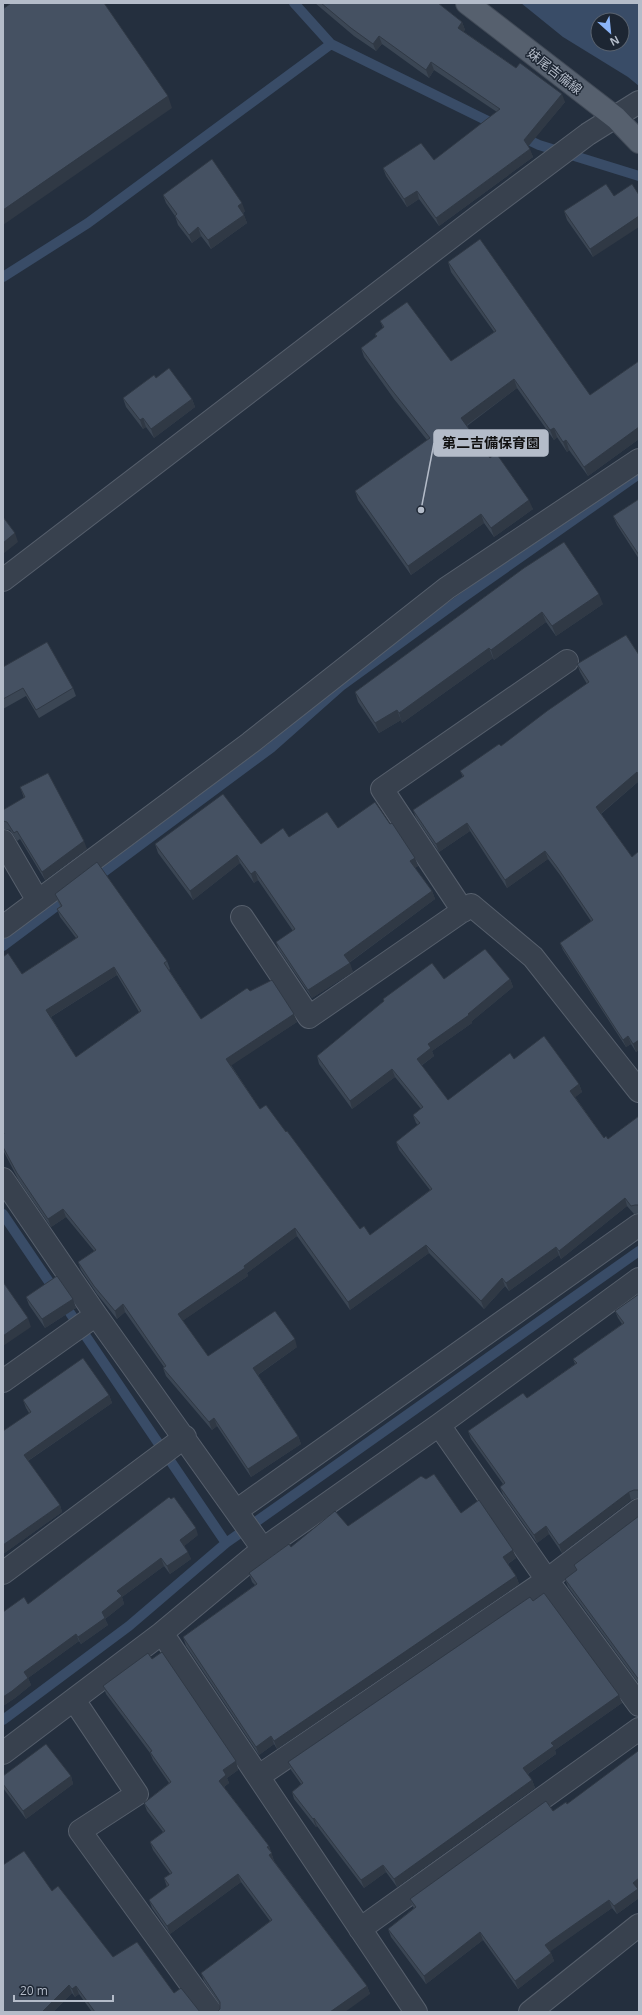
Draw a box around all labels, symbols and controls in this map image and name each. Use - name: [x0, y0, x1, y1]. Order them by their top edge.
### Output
- north arrow: [590, 12, 630, 52]
- text: N: [607, 33, 622, 50]
- street label: 妹尾吉備線: [524, 44, 586, 98]
- callout: 第二吉備保育園: [434, 430, 548, 456]
- text: 第二吉備保育園: [442, 433, 540, 452]
- scale bar: [14, 1977, 113, 2003]
- text: 20 m: [20, 1982, 48, 1999]

